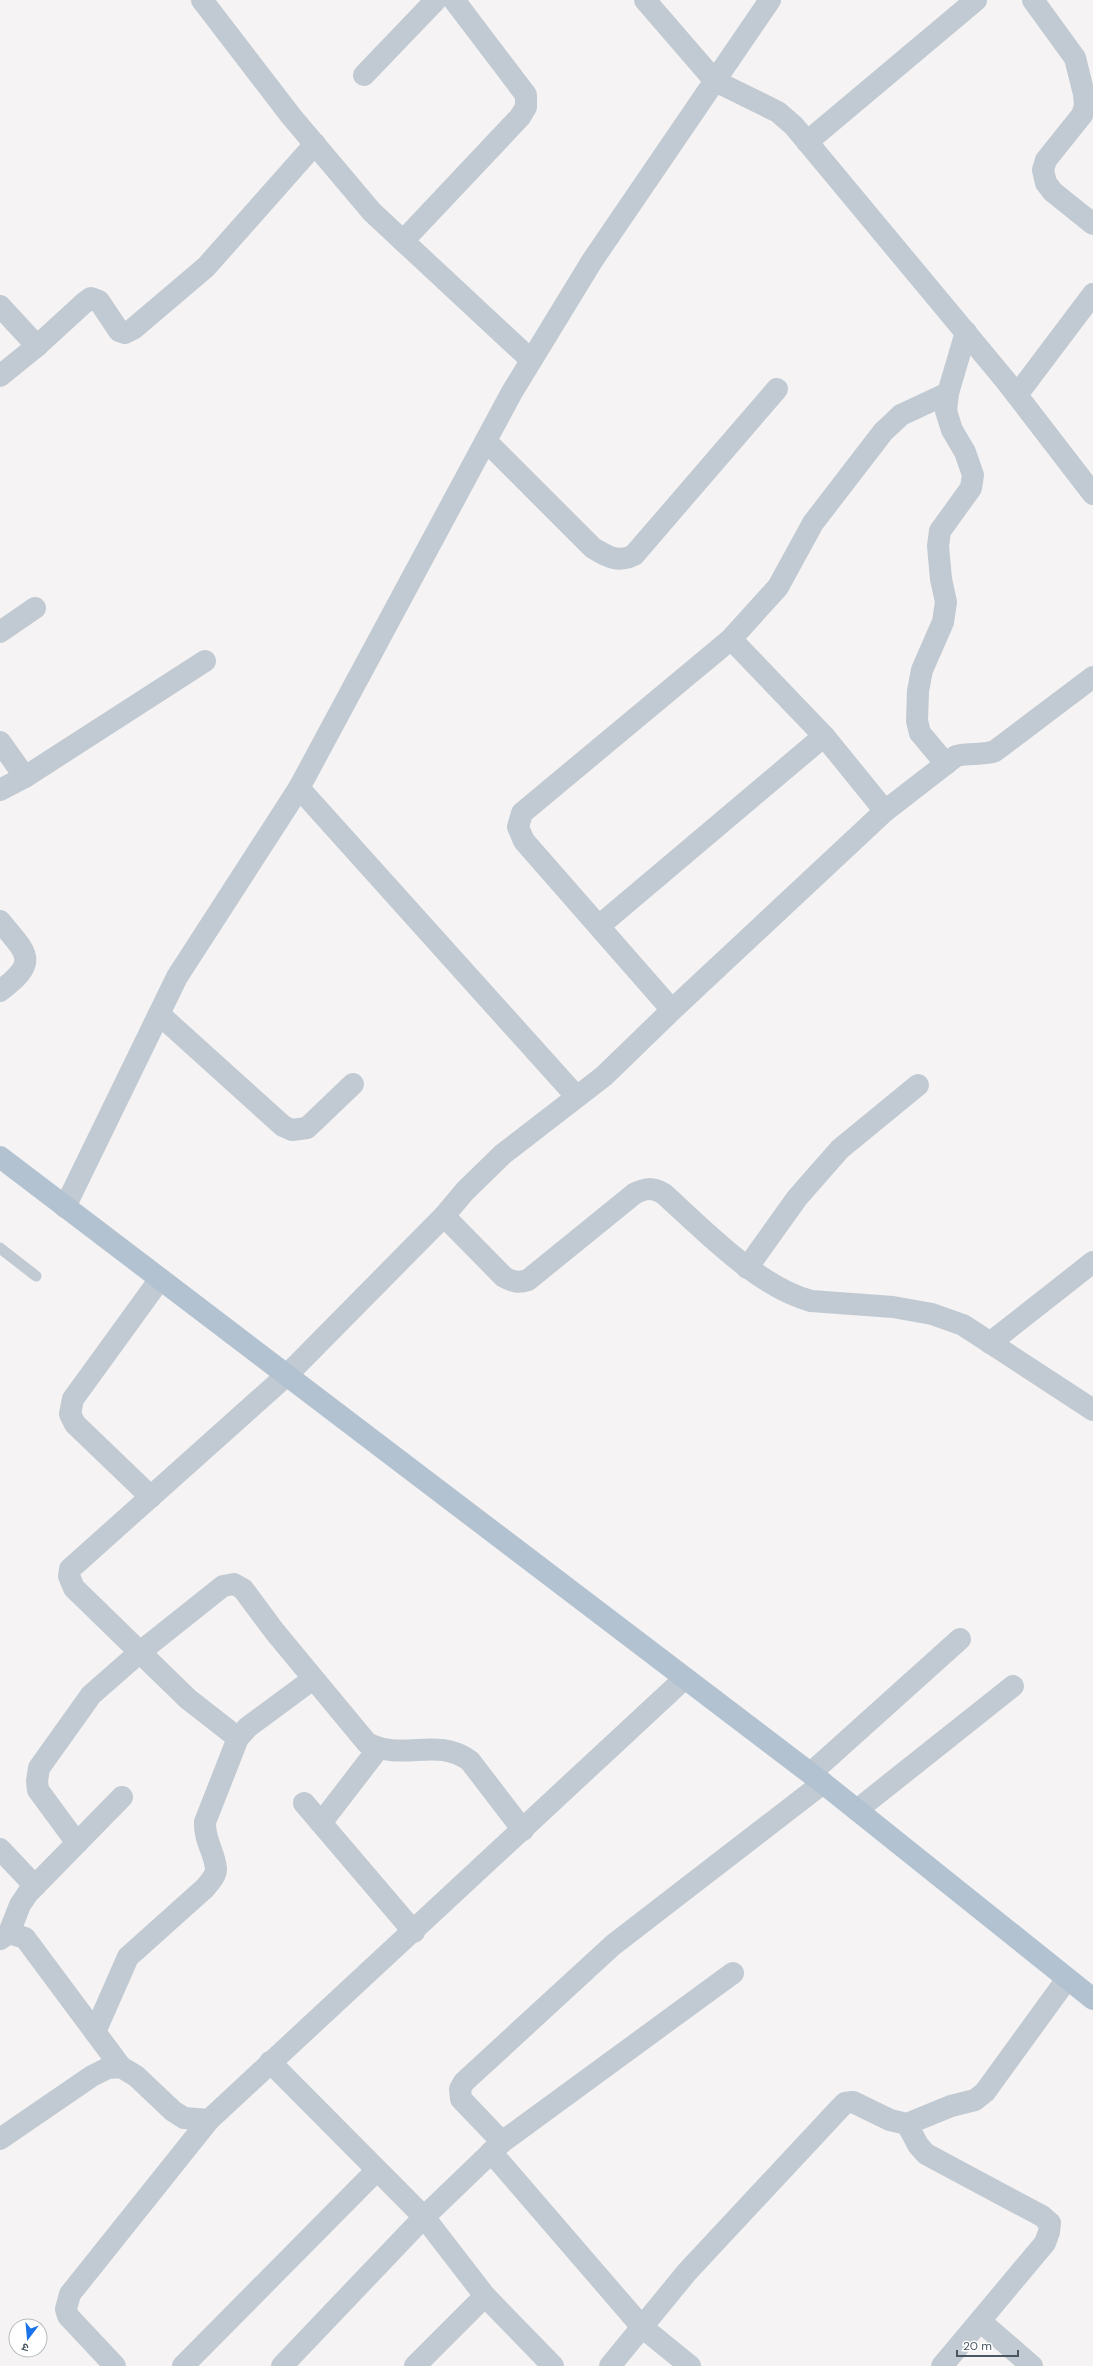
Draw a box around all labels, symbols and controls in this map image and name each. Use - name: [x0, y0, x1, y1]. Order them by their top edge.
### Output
- north arrow: [8, 2318, 48, 2358]
- scale bar: [957, 2332, 1018, 2358]
- text: 20 m: [963, 2338, 992, 2354]
- text: उ: [20, 2340, 30, 2355]

